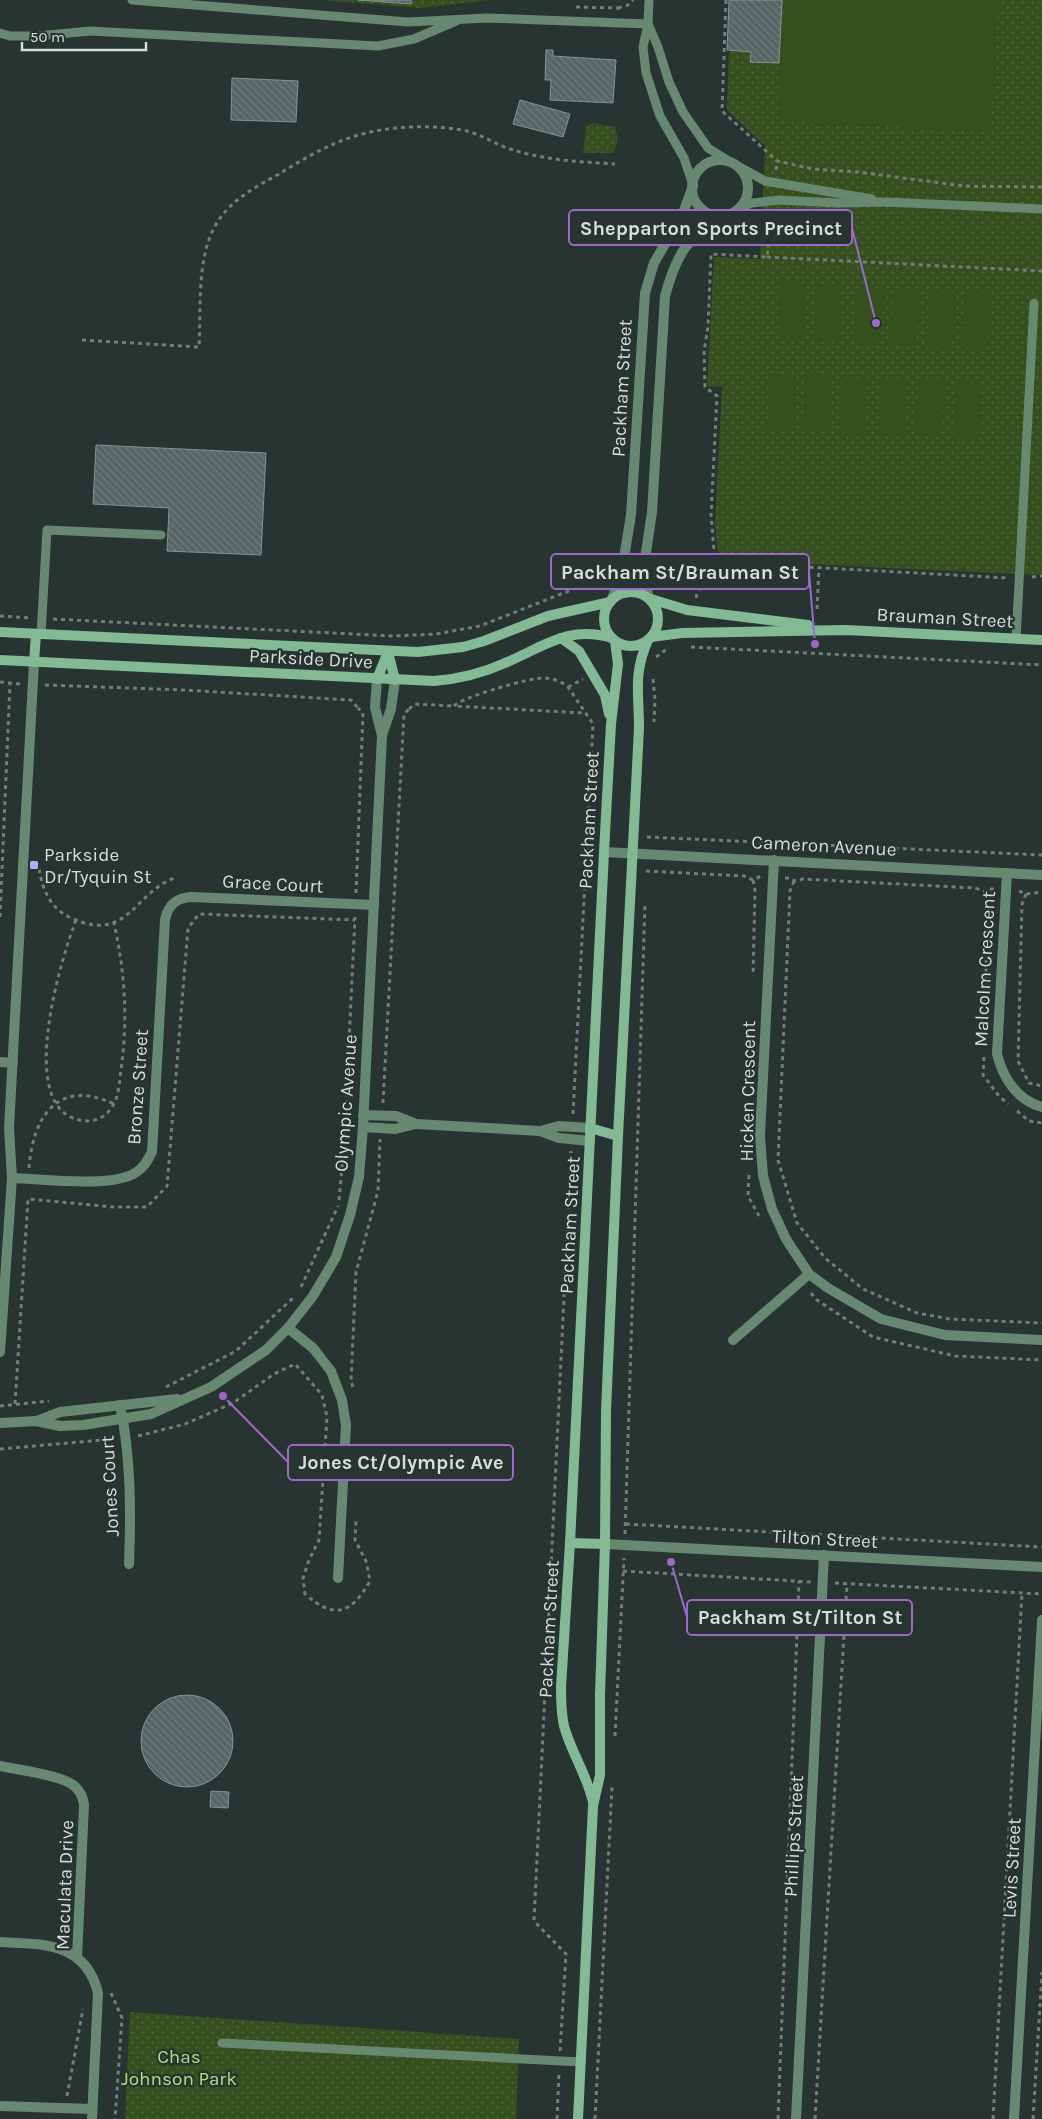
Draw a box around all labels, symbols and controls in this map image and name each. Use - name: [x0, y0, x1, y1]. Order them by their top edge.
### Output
- scale bar: [22, 20, 146, 52]
- text: 50 m: [30, 28, 65, 46]
- callout: Shepparton Sports Precinct: [569, 210, 852, 245]
- text: Shepparton Sports Precinct: [580, 217, 842, 240]
- street label: Packham Street: [607, 319, 637, 457]
- callout: Packham St/Brauman St: [551, 554, 809, 589]
- text: Packham St/Brauman St: [561, 561, 799, 584]
- street label: Brauman Street: [876, 603, 1014, 633]
- street label: Parkside Drive: [248, 645, 373, 673]
- street label: Packham Street: [574, 751, 604, 889]
- street label: Cameron Avenue: [751, 831, 897, 861]
- place label: Parkside Dr/Tyquin St: [44, 844, 151, 888]
- marker: Parkside Dr/Tyquin St: [28, 859, 40, 871]
- street label: Grace Court: [222, 870, 324, 898]
- street label: Malcolm Crescent: [970, 891, 1000, 1048]
- street label: Hicken Crescent: [736, 1020, 760, 1162]
- street label: Bronze Street: [123, 1028, 153, 1146]
- street label: Olympic Avenue: [330, 1034, 362, 1173]
- street label: Packham Street: [555, 1156, 585, 1294]
- street label: Jones Court: [96, 1435, 124, 1537]
- callout: Jones Ct/Olympic Ave: [288, 1445, 513, 1480]
- text: Jones Ct/Olympic Ave: [298, 1451, 504, 1474]
- street label: Tilton Street: [771, 1525, 879, 1553]
- street label: Packham Street: [534, 1560, 564, 1698]
- callout: Packham St/Tilton St: [687, 1600, 912, 1635]
- text: Packham St/Tilton St: [698, 1606, 902, 1629]
- street label: Phillips Street: [780, 1775, 808, 1897]
- street label: Levis Street: [998, 1817, 1026, 1919]
- street label: Maculata Drive: [52, 1820, 78, 1950]
- park label: Chas Johnson Park: [121, 2046, 237, 2090]

